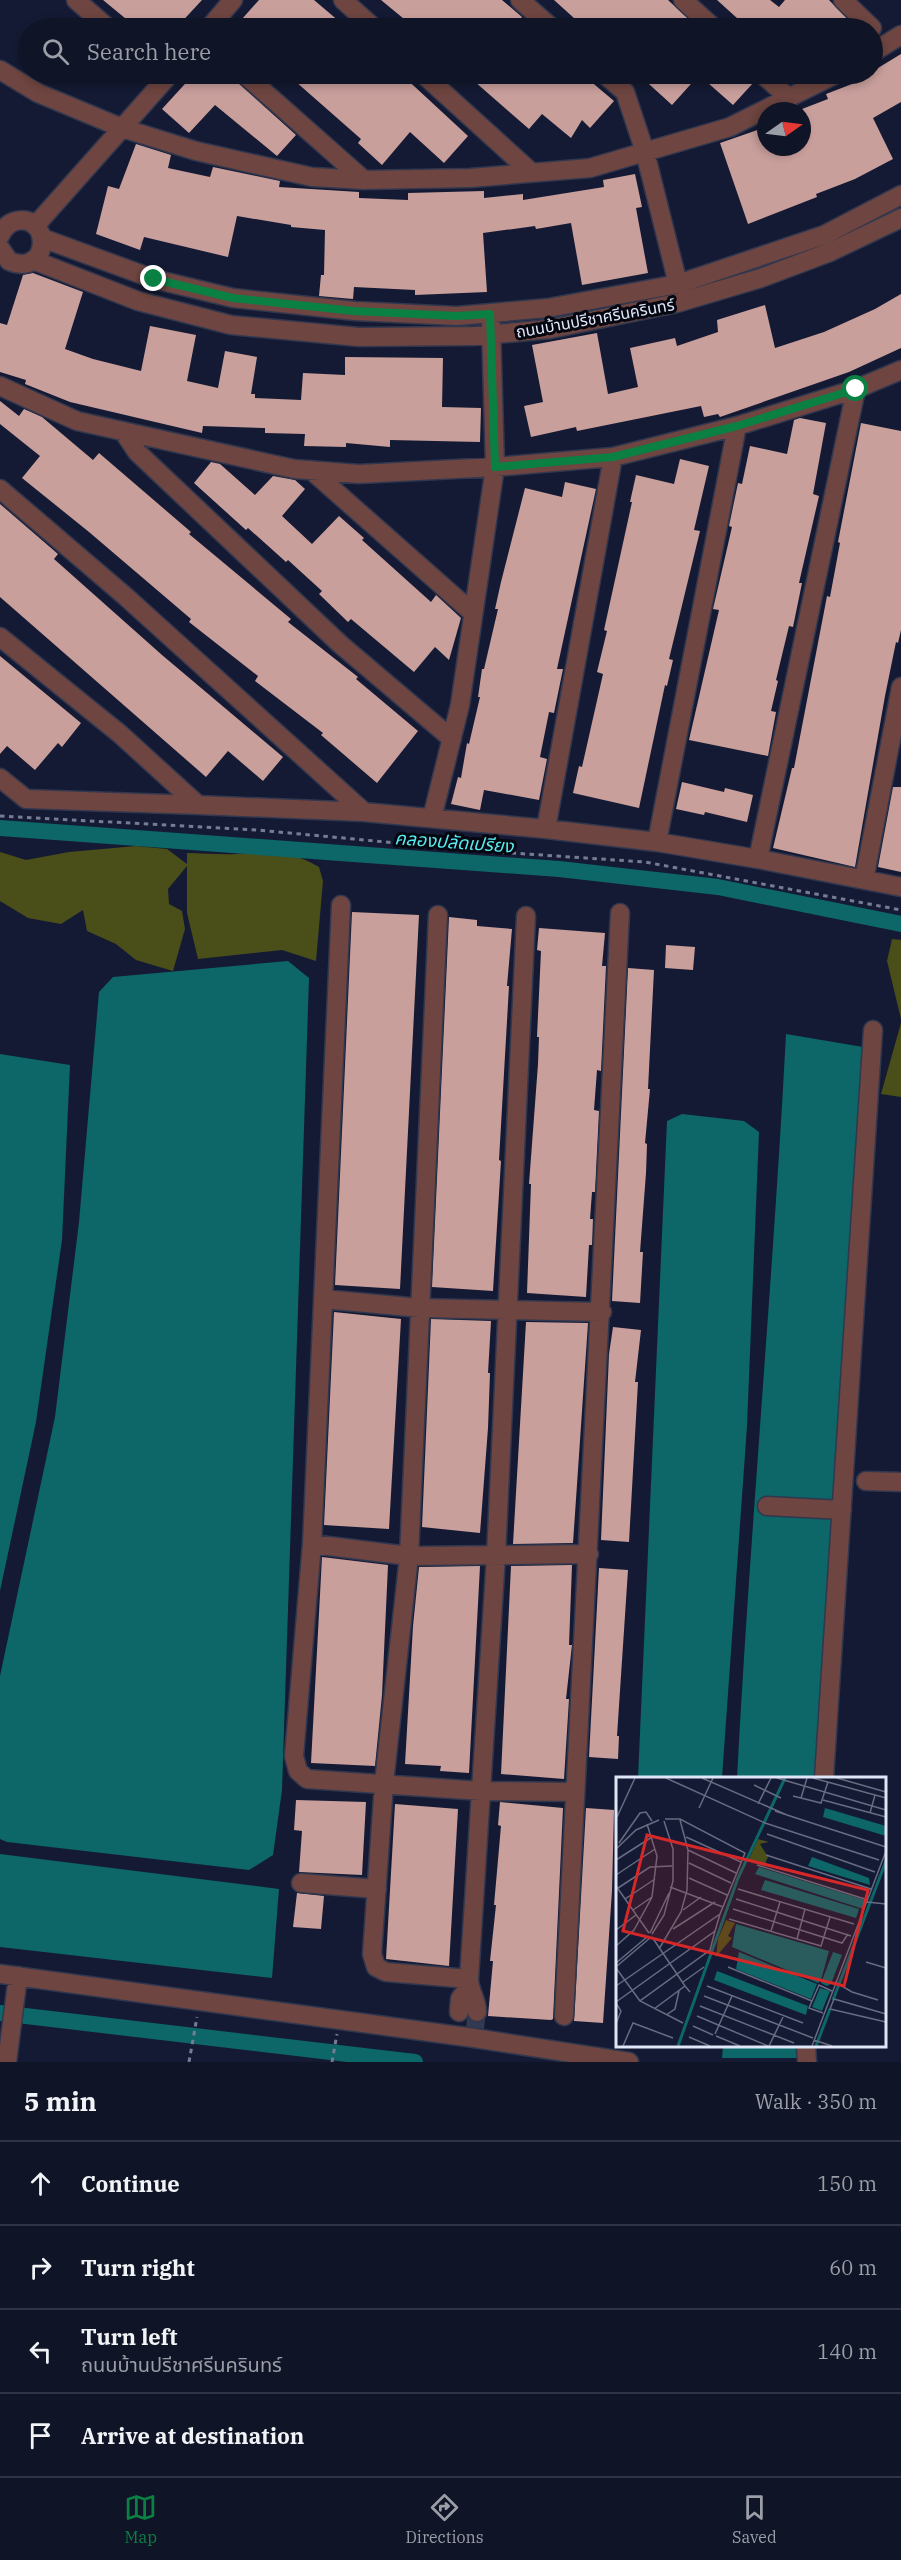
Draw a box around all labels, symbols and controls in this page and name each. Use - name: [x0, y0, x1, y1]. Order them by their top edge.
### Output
- search box: [18, 18, 883, 84]
- icon: search: [39, 35, 72, 68]
- text: Search here: [87, 37, 211, 66]
- north arrow: [757, 102, 811, 156]
- route end: [140, 265, 166, 291]
- street label: ถนนบ้านปรีชาศรีนครินทร์: [514, 294, 677, 342]
- route start: [842, 375, 868, 401]
- water label: คลองปลัดเปรียง: [394, 826, 515, 858]
- inset map: [616, 1777, 886, 2047]
- text: 5 min: [24, 2084, 97, 2118]
- text: Walk · 350 m: [755, 2088, 877, 2115]
- icon: ahead: [24, 2167, 57, 2200]
- text: Continue: [81, 2169, 180, 2198]
- text: 150 m: [817, 2170, 877, 2197]
- icon: right: [24, 2251, 57, 2284]
- text: Turn right: [81, 2253, 195, 2282]
- text: 60 m: [829, 2254, 877, 2281]
- text: Turn left: [81, 2322, 177, 2351]
- icon: left: [24, 2335, 57, 2368]
- text: 140 m: [817, 2338, 877, 2365]
- text: ถนนบ้านปรีชาศรีนครินทร์: [81, 2351, 282, 2378]
- icon: arrive: [24, 2419, 57, 2452]
- text: Arrive at destination: [81, 2421, 304, 2450]
- tab: Map: [124, 2491, 157, 2547]
- tab: Directions: [406, 2491, 484, 2547]
- tab: Saved: [732, 2491, 777, 2547]

